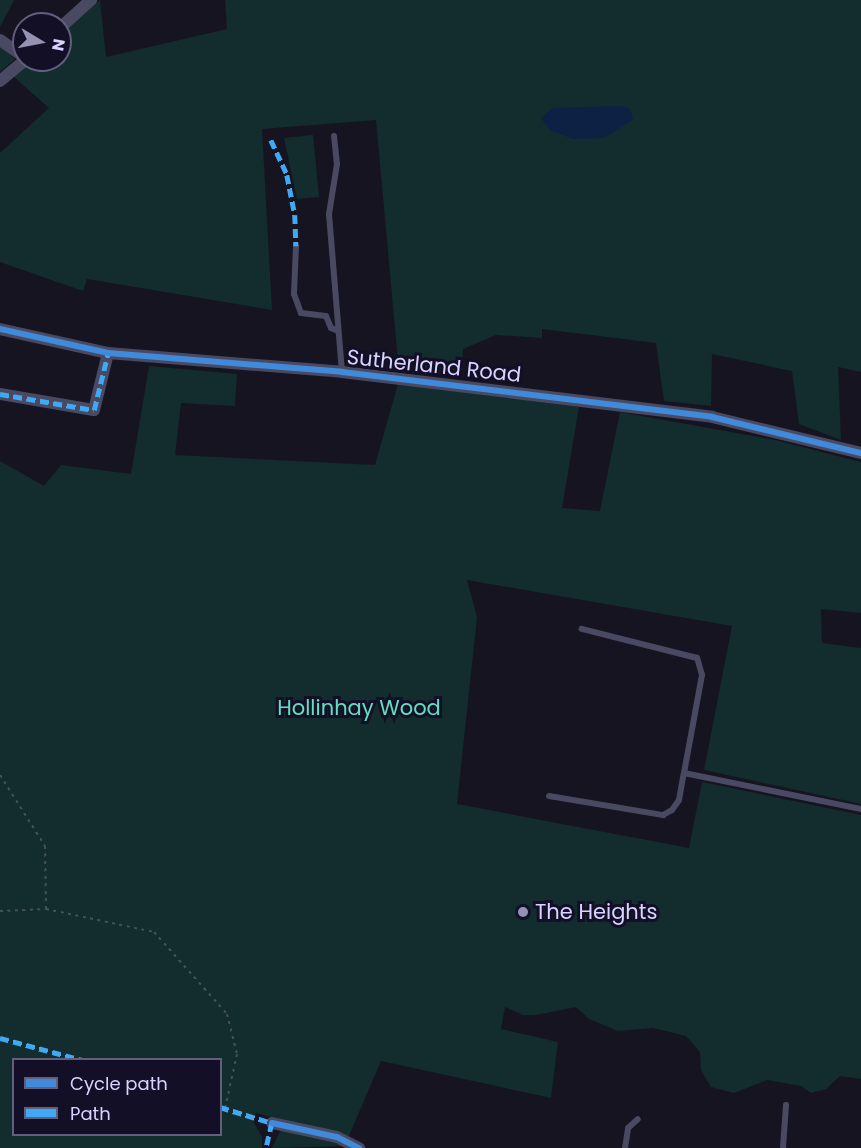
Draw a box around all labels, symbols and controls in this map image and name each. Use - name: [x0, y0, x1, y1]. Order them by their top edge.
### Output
- north arrow: [12, 12, 72, 72]
- text: N: [46, 37, 71, 53]
- street label: Sutherland Road: [346, 344, 522, 388]
- park label: Hollinhay Wood: [277, 695, 441, 721]
- place label: The Heights: [535, 899, 657, 925]
- marker: The Heights: [516, 905, 530, 919]
- legend: [12, 1058, 222, 1136]
- text: Cycle path: [70, 1071, 168, 1096]
- text: Path: [70, 1101, 111, 1126]

